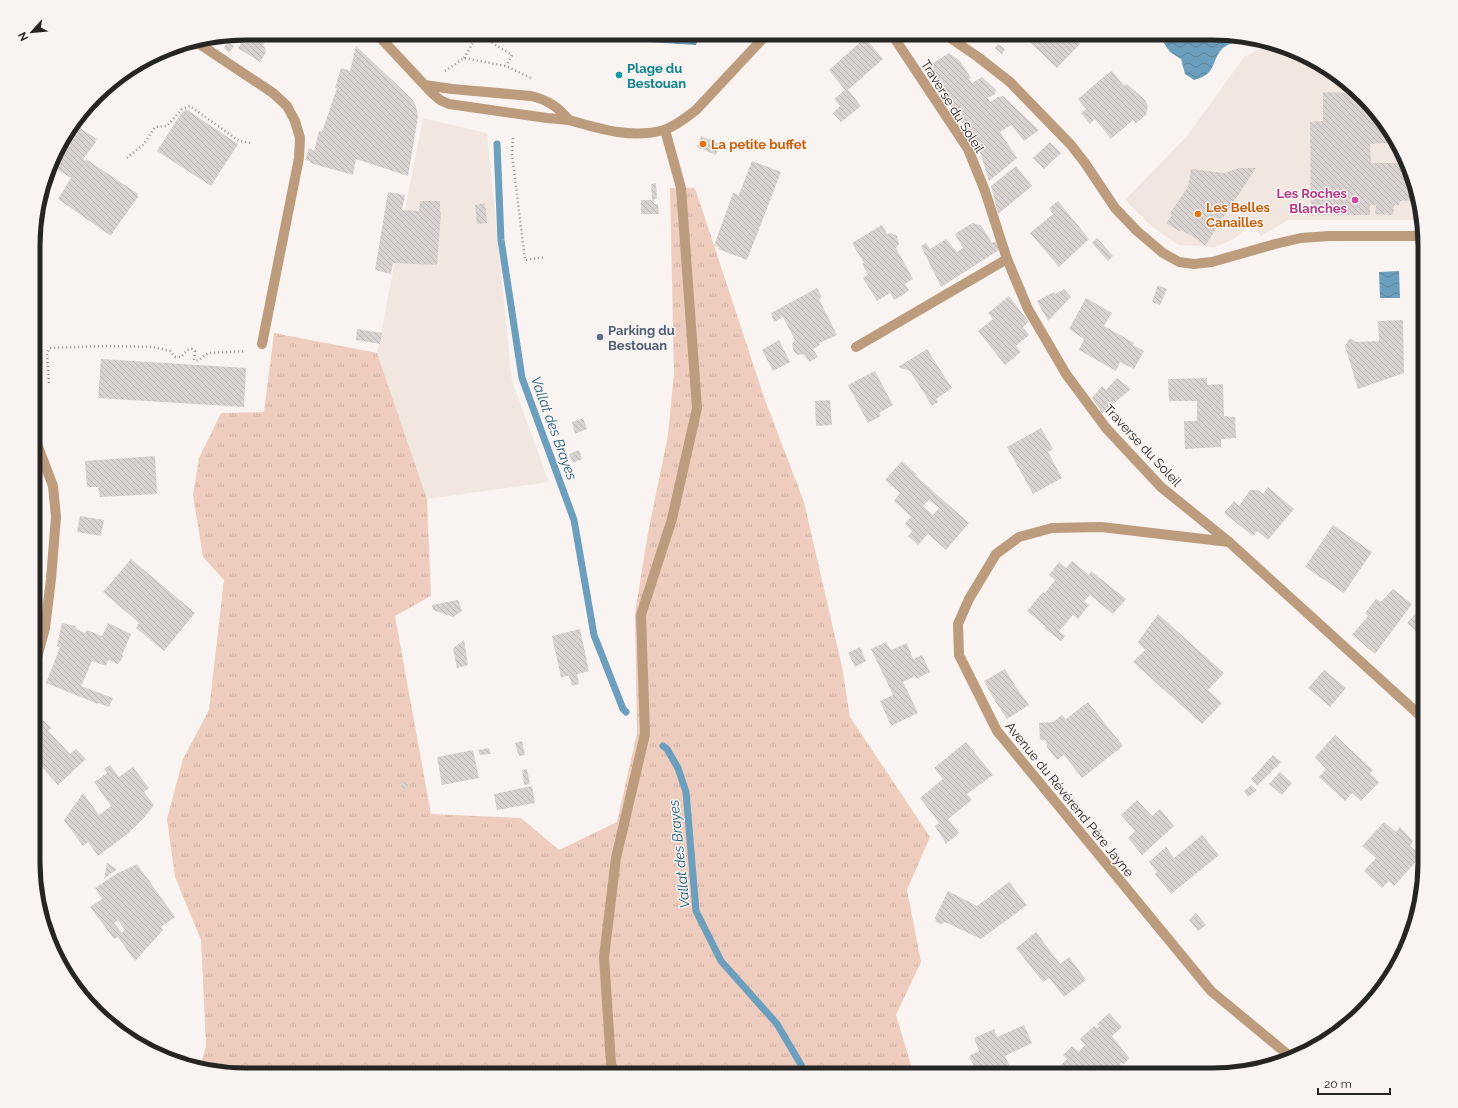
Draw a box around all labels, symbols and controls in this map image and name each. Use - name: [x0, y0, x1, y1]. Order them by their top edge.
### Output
- north arrow: [12, 12, 52, 52]
- text: N: [16, 30, 31, 43]
- street label: Traverse du Soleil: [918, 57, 987, 156]
- place label: Plage du Bestouan: [627, 61, 686, 91]
- marker: Plage du Bestouan: [614, 70, 624, 80]
- place label: La petite buffet: [711, 137, 807, 152]
- marker: La petite buffet: [698, 139, 708, 149]
- place label: Les Roches Blanches: [1276, 186, 1348, 216]
- marker: Les Roches Blanches: [1350, 195, 1360, 205]
- place label: Les Belles Canailles: [1206, 200, 1271, 230]
- marker: Les Belles Canailles: [1193, 209, 1203, 219]
- place label: Parking du Bestouan: [608, 323, 675, 353]
- marker: Parking du Bestouan: [595, 332, 605, 342]
- water label: Vallat des Brayes: [528, 374, 580, 482]
- street label: Traverse du Soleil: [1101, 401, 1185, 490]
- street label: Avenue du Révérend Père Jayne: [1002, 719, 1137, 880]
- water label: Vallat des Brayes: [665, 799, 693, 909]
- scale bar: [1318, 1070, 1390, 1096]
- text: 20 m: [1324, 1077, 1352, 1091]

